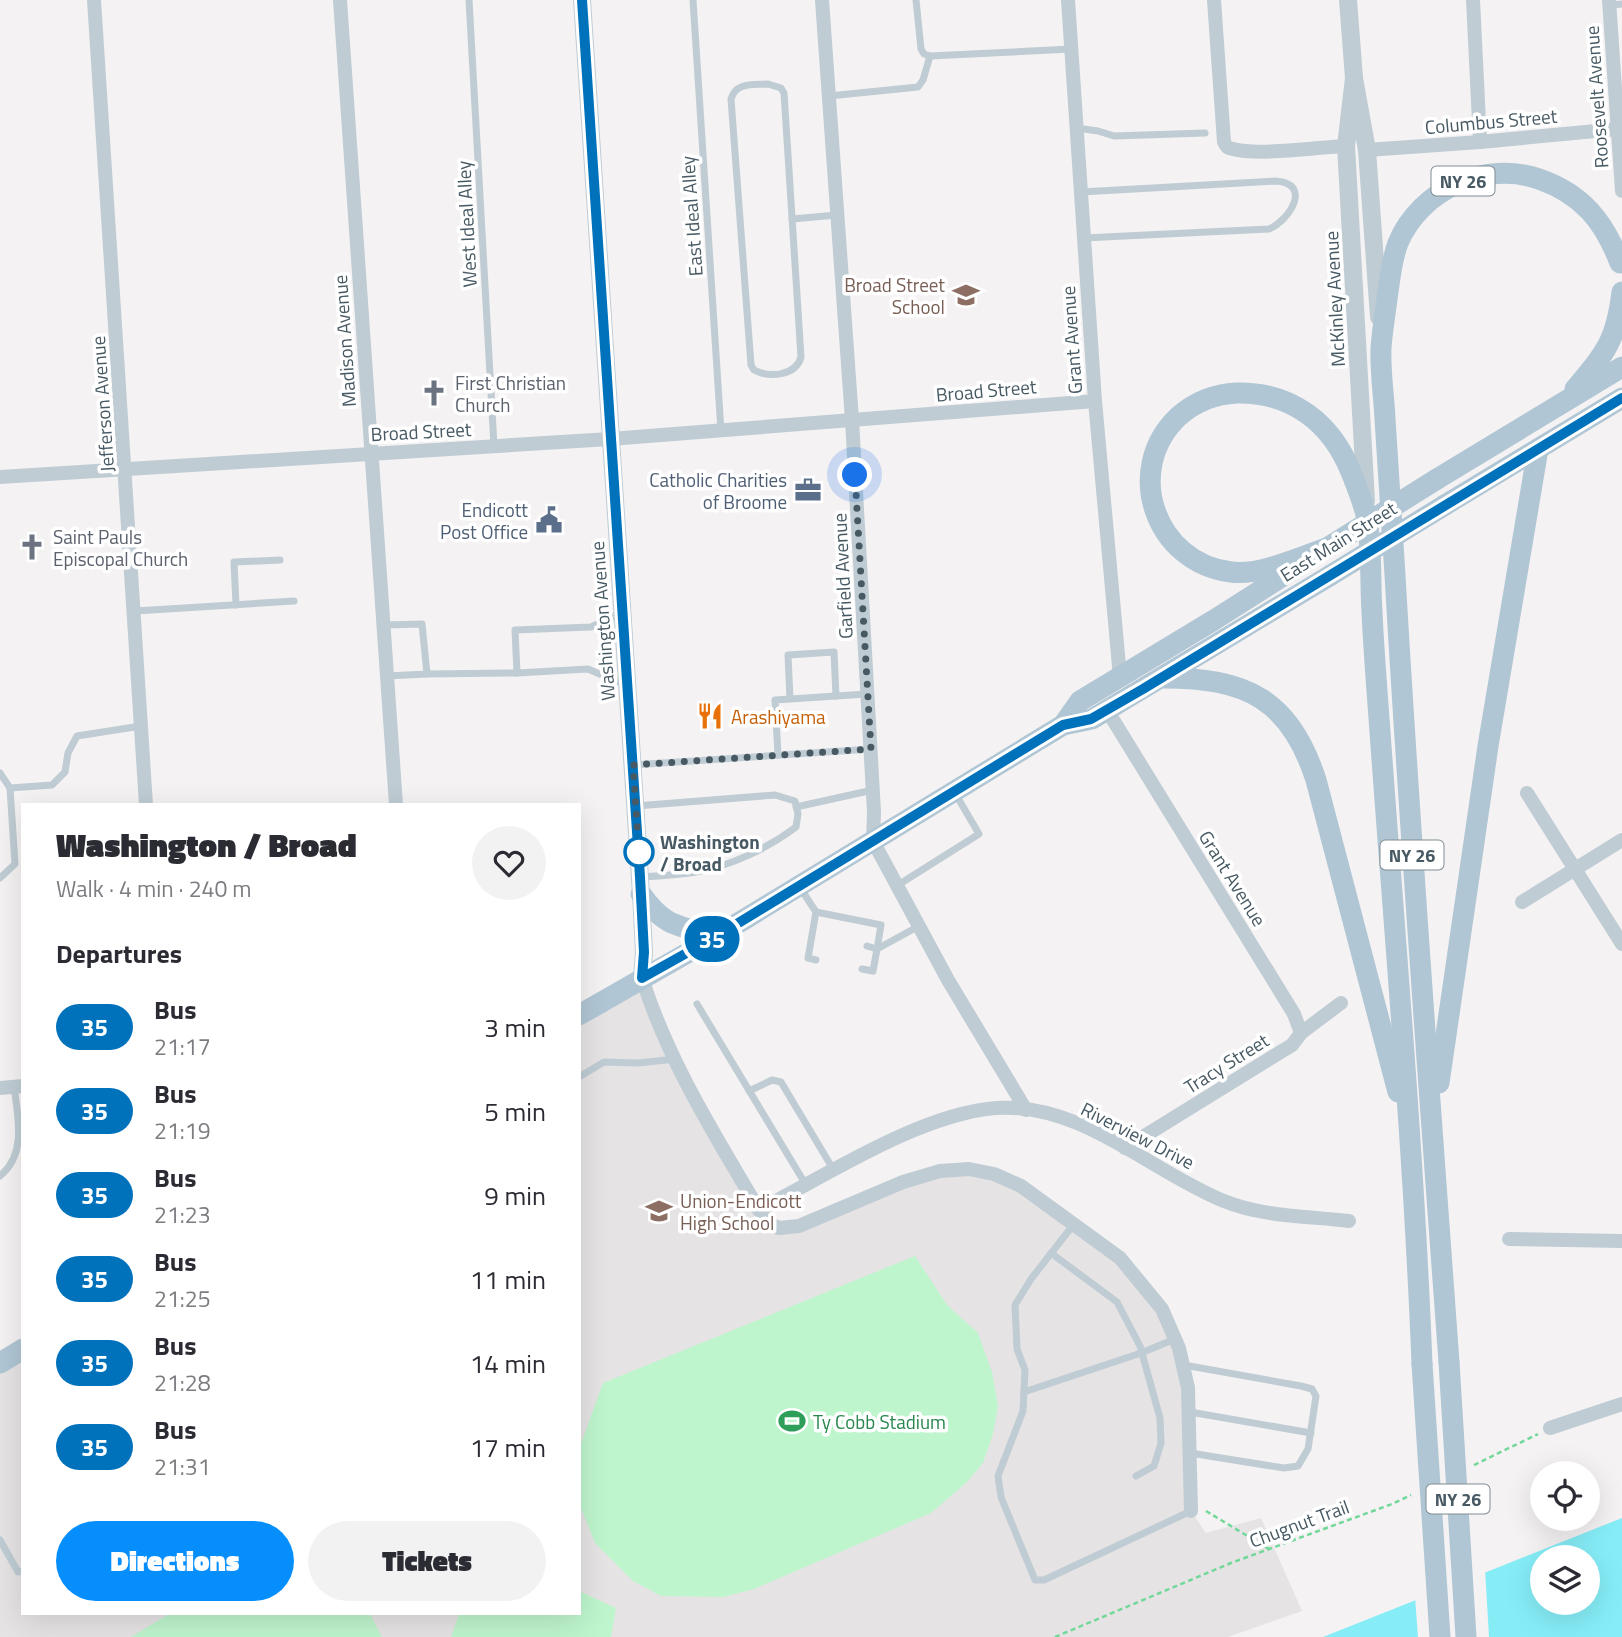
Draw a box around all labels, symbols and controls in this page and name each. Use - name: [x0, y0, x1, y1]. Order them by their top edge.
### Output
- street label: Roosevelt Avenue: [1577, 25, 1615, 169]
- street label: Columbus Street: [1424, 101, 1559, 141]
- street label: East Ideal Alley: [672, 155, 710, 277]
- street label: West Ideal Alley: [448, 160, 484, 288]
- road number: NY 26: [1432, 166, 1494, 196]
- street label: McKinley Avenue: [1316, 230, 1352, 368]
- place label: Broad Street School: [844, 270, 945, 321]
- street label: Madison Avenue: [325, 274, 363, 408]
- school or university icon: Broad Street School: [951, 280, 981, 310]
- street label: Grant Avenue: [1053, 285, 1089, 395]
- street label: Jefferson Avenue: [83, 335, 121, 473]
- place label: First Christian Church: [455, 368, 566, 419]
- street label: Broad Street: [934, 371, 1038, 409]
- church icon: First Christian Church: [419, 378, 449, 408]
- street label: Broad Street: [370, 414, 472, 448]
- your location: [837, 457, 872, 492]
- place label: Catholic Charities of Broome: [649, 465, 787, 516]
- office icon: Catholic Charities of Broome: [793, 475, 823, 505]
- street label: East Main Street: [1274, 493, 1402, 588]
- place label: Endicott Post Office: [440, 495, 528, 546]
- public building icon: Endicott Post Office: [534, 505, 564, 535]
- street label: Garfield Avenue: [824, 512, 860, 640]
- place label: Saint Pauls Episcopal Church: [53, 522, 188, 573]
- church icon: Saint Pauls Episcopal Church: [17, 532, 47, 562]
- street label: Washington Avenue: [582, 540, 622, 702]
- restaurant icon: Arashiyama: [695, 701, 725, 731]
- place label: Arashiyama: [731, 702, 826, 731]
- text: Washington / Broad: [56, 820, 357, 870]
- street label: Grant Avenue: [1192, 824, 1274, 932]
- button: heart: [472, 826, 546, 900]
- place label: Washington / Broad: [660, 827, 760, 878]
- marker: Washington / Broad: [624, 837, 654, 867]
- road number: NY 26: [1380, 840, 1444, 870]
- text: Walk · 4 min · 240 m: [56, 871, 252, 906]
- line badge: 35: [680, 916, 744, 962]
- text: 35: [699, 921, 725, 957]
- text: Departures: [56, 934, 182, 973]
- text: Bus: [154, 990, 196, 1029]
- text: 3 min: [484, 1008, 546, 1047]
- text: 35: [81, 1009, 108, 1045]
- street label: Tracy Street: [1178, 1025, 1274, 1100]
- text: 21:17: [154, 1029, 211, 1064]
- text: Bus: [154, 1074, 196, 1113]
- text: 5 min: [484, 1092, 546, 1131]
- text: 35: [81, 1093, 108, 1129]
- street label: Riverview Drive: [1076, 1094, 1200, 1176]
- text: 21:19: [154, 1113, 211, 1148]
- text: Bus: [154, 1158, 196, 1197]
- text: 9 min: [484, 1176, 546, 1215]
- text: 35: [81, 1177, 108, 1213]
- place label: Union-Endicott High School: [680, 1186, 802, 1237]
- school or university icon: Union-Endicott High School: [644, 1196, 674, 1226]
- text: 21:23: [154, 1197, 211, 1232]
- text: Bus: [154, 1242, 196, 1281]
- text: 11 min: [470, 1260, 546, 1299]
- text: 35: [81, 1261, 108, 1297]
- text: 21:25: [154, 1281, 211, 1316]
- text: Bus: [154, 1326, 196, 1365]
- text: 14 min: [470, 1344, 546, 1383]
- text: 35: [81, 1345, 108, 1381]
- text: 21:28: [154, 1365, 211, 1400]
- sports icon: Ty Cobb Stadium: [777, 1406, 807, 1436]
- place label: Ty Cobb Stadium: [813, 1407, 946, 1436]
- text: Bus: [154, 1410, 196, 1449]
- text: 17 min: [470, 1428, 546, 1467]
- text: 35: [81, 1429, 108, 1465]
- text: 21:31: [154, 1449, 211, 1484]
- map controls: [1530, 1461, 1600, 1615]
- button: locate: [1530, 1461, 1600, 1531]
- road number: NY 26: [1426, 1484, 1490, 1514]
- street label: Chugnut Trail: [1245, 1491, 1353, 1555]
- button: Directions: [56, 1521, 294, 1601]
- button: Tickets: [308, 1521, 546, 1601]
- button: layers: [1530, 1545, 1600, 1615]

